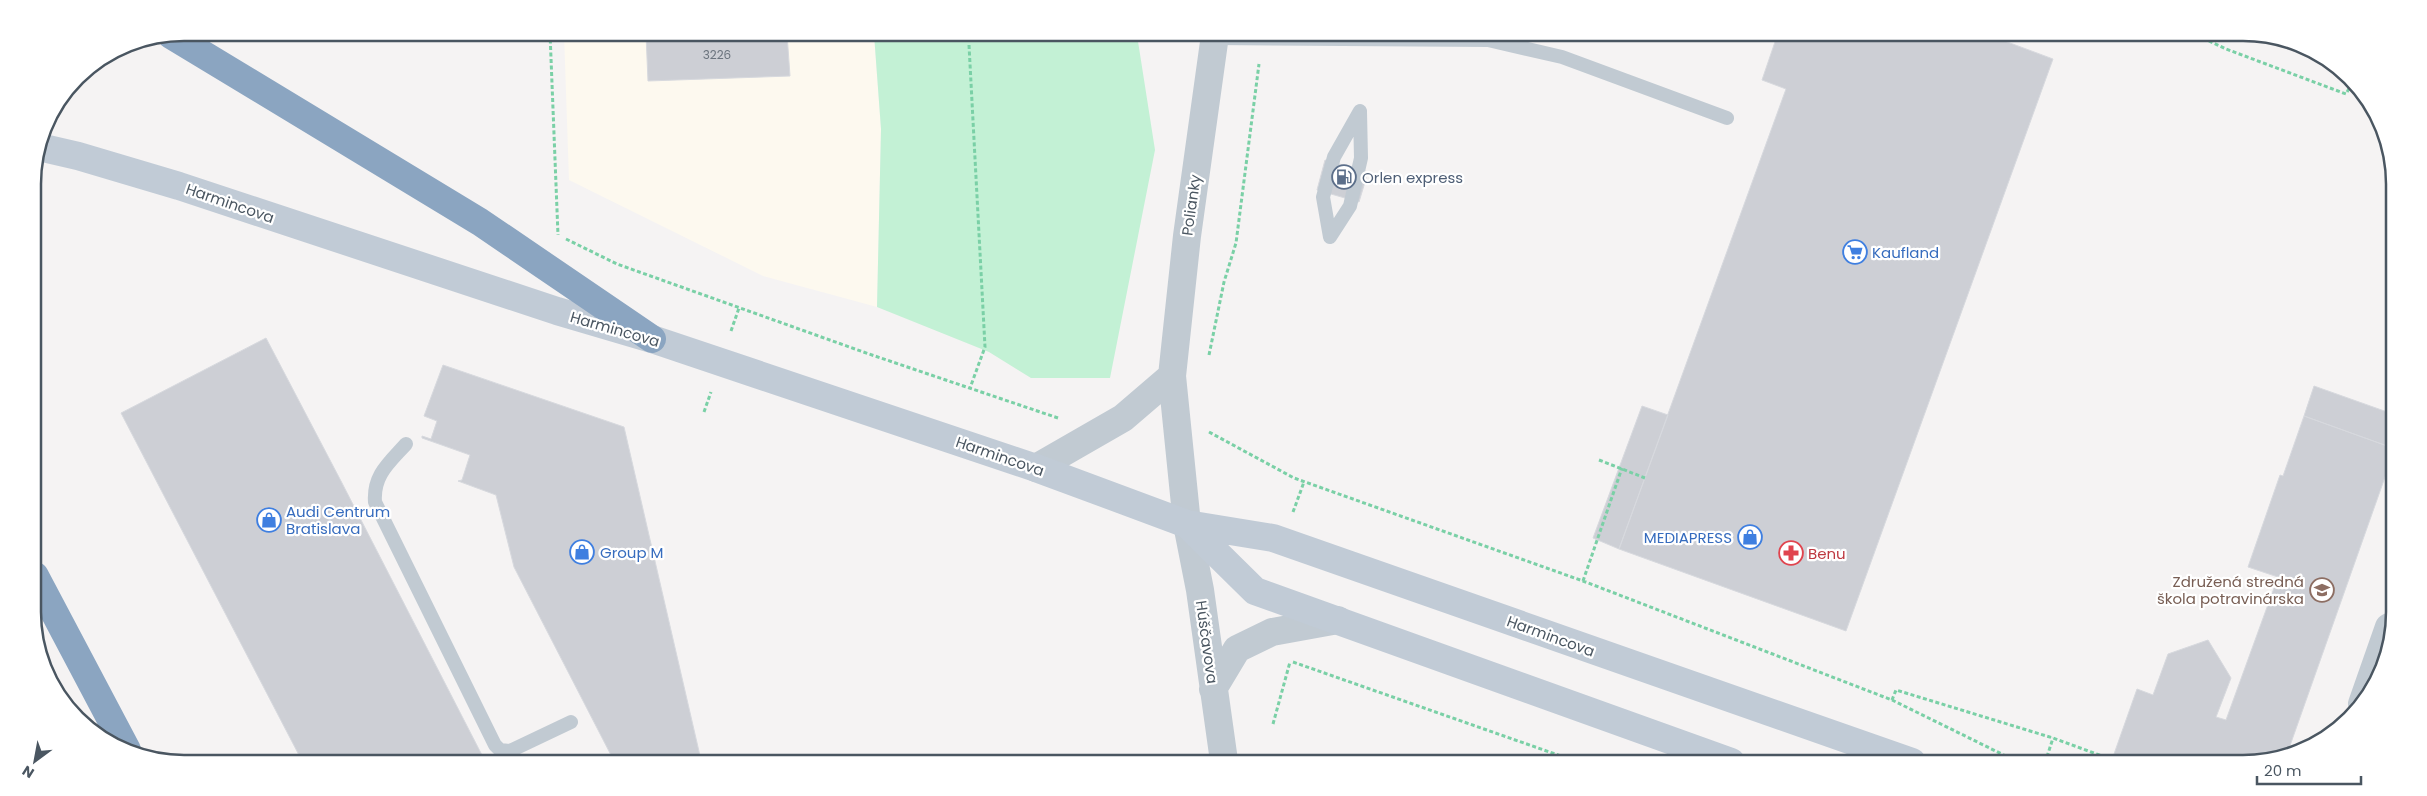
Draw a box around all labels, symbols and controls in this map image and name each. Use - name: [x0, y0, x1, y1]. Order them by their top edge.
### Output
- house number: 3226: [703, 46, 731, 63]
- fuel station icon: Orlen express: [1331, 164, 1357, 190]
- place label: Orlen express: [1362, 167, 1463, 188]
- street label: Polianky: [1176, 173, 1206, 237]
- street label: Harmincova: [183, 178, 277, 228]
- supermarket icon: Kaufland: [1842, 239, 1868, 265]
- place label: Kaufland: [1872, 242, 1939, 263]
- street label: Harmincova: [568, 306, 662, 352]
- street label: Harmincova: [953, 431, 1047, 481]
- place label: Audi Centrum Bratislava: [286, 501, 390, 539]
- shop icon: Audi Centrum Bratislava: [256, 507, 282, 533]
- shop icon: MEDIAPRESS: [1737, 524, 1763, 550]
- place label: MEDIAPRESS: [1644, 527, 1732, 548]
- shop icon: Group M: [569, 539, 595, 565]
- pharmacy icon: Benu: [1778, 540, 1804, 566]
- place label: Group M: [600, 542, 664, 563]
- place label: Benu: [1808, 543, 1846, 564]
- place label: Združená stredná škola potravinárska: [2157, 571, 2304, 609]
- school or university icon: Združená stredná škola potravinárska: [2309, 577, 2335, 603]
- street label: Húščavova: [1191, 599, 1223, 685]
- street label: Harmincova: [1504, 610, 1598, 662]
- north arrow: [10, 736, 60, 786]
- scale bar: [2257, 754, 2361, 786]
- text: 20 m: [2264, 760, 2302, 781]
- text: N: [18, 761, 38, 783]

